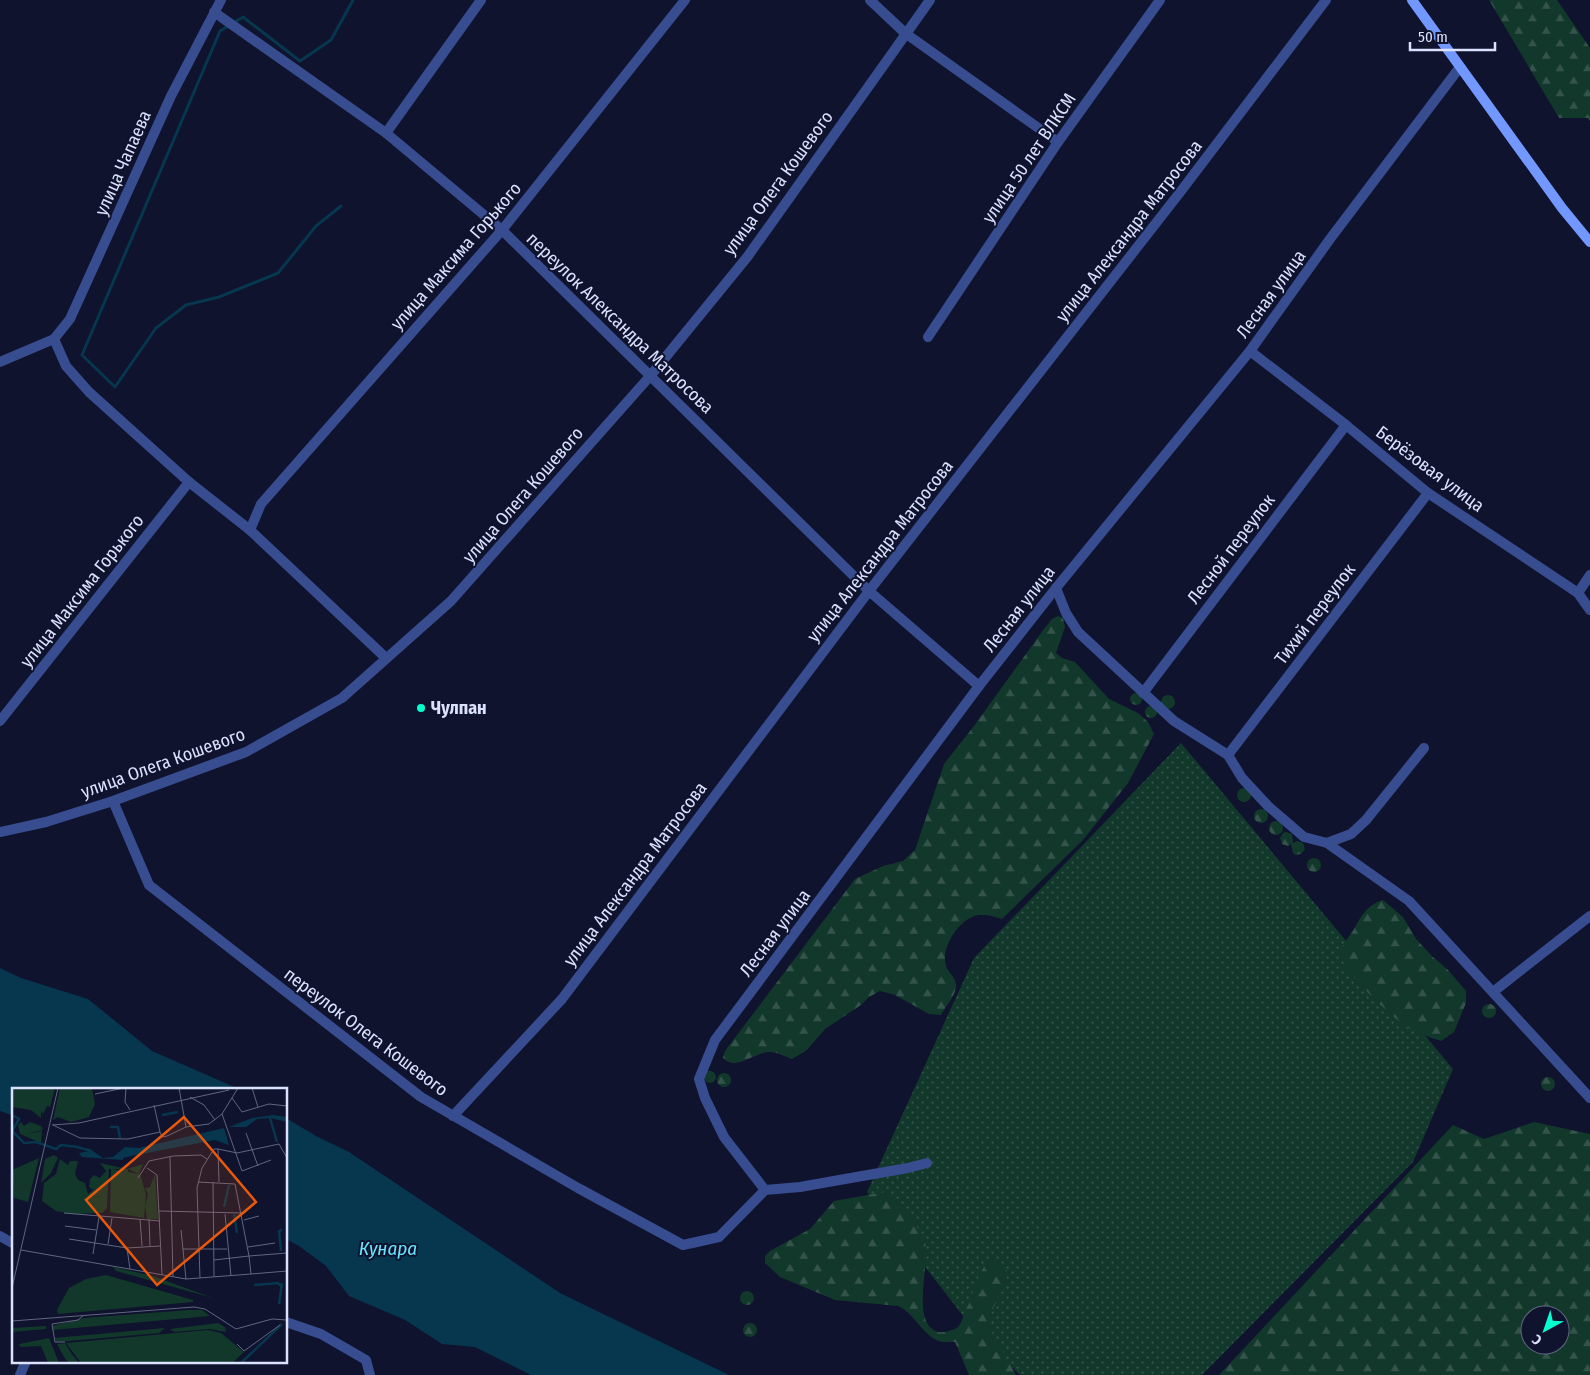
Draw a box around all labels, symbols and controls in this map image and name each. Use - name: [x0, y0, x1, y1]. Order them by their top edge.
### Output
- scale bar: [1410, 20, 1495, 52]
- text: 50 m: [1418, 28, 1448, 46]
- street label: улица 50 лет ВЛКСМ: [977, 89, 1081, 227]
- street label: улица Чапаева: [90, 107, 156, 219]
- street label: улица Олега Кошевого: [718, 107, 838, 259]
- street label: улица Александра Матросова: [1051, 136, 1207, 326]
- street label: улица Максима Горького: [386, 178, 526, 334]
- street label: переулок Александра Матросова: [522, 228, 718, 418]
- street label: Лесная улица: [1232, 245, 1311, 342]
- street label: Берёзовая улица: [1372, 421, 1489, 517]
- street label: улица Олега Кошевого: [458, 423, 588, 567]
- street label: улица Александра Матросова: [802, 456, 958, 646]
- street label: Лесной переулок: [1183, 489, 1280, 608]
- street label: улица Максима Горького: [15, 510, 149, 672]
- street label: Тихий переулок: [1270, 559, 1360, 669]
- street label: Лесная улица: [978, 561, 1060, 657]
- place label: Чулпан: [431, 697, 487, 719]
- marker: Чулпан: [415, 702, 427, 714]
- street label: улица Олега Кошевого: [78, 723, 248, 803]
- street label: улица Александра Матросова: [559, 777, 712, 970]
- street label: Лесная улица: [735, 885, 815, 981]
- street label: переулок Олега Кошевого: [280, 963, 452, 1101]
- inset map: [12, 1088, 288, 1362]
- water label: Кунара: [359, 1237, 417, 1260]
- north arrow: [1520, 1305, 1570, 1355]
- text: С: [1528, 1330, 1545, 1348]

